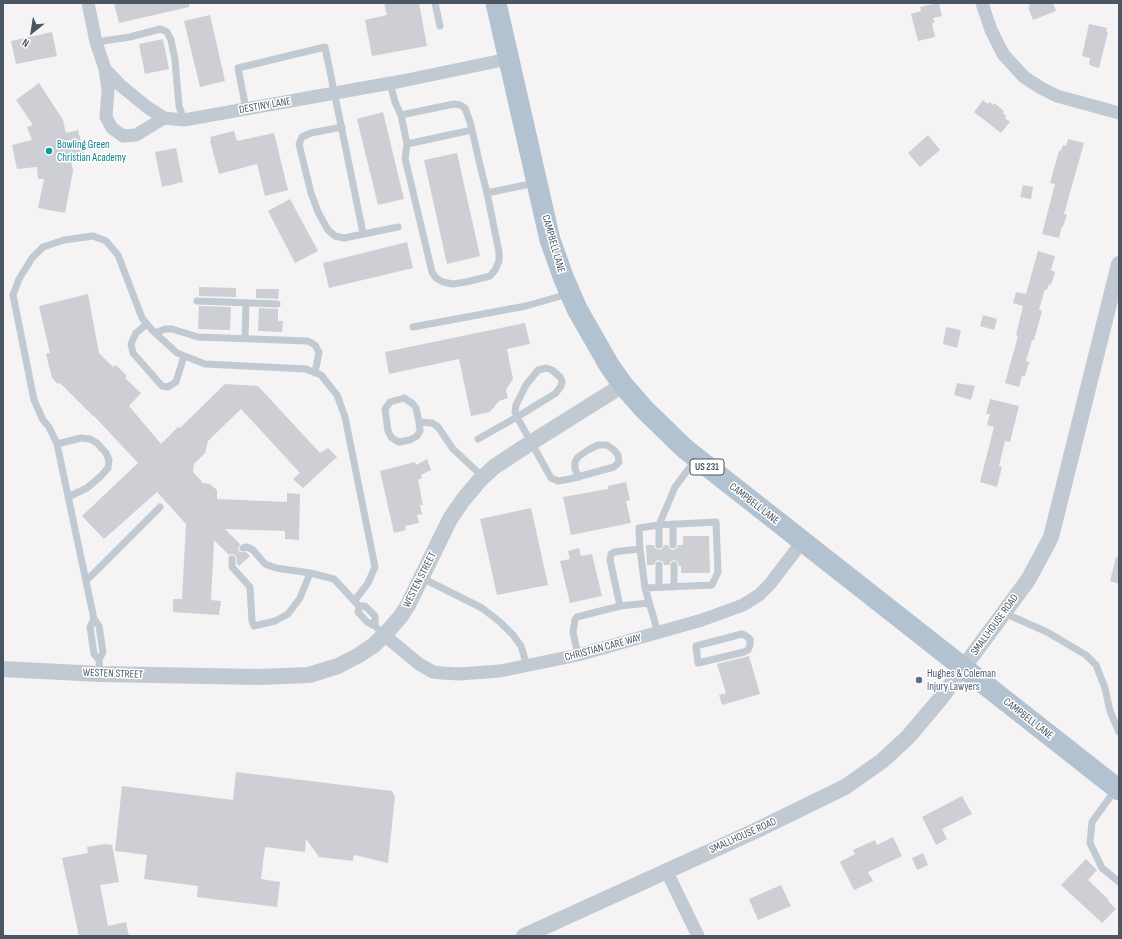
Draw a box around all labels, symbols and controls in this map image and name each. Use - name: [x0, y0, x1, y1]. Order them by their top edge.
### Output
- north arrow: [12, 12, 52, 52]
- text: N: [20, 36, 32, 50]
- street label: DESTINY LANE: [238, 95, 292, 117]
- place label: Bowling Green Christian Academy: [57, 138, 126, 164]
- marker: Bowling Green Christian Academy: [44, 146, 54, 156]
- street label: CAMPBELL LANE: [538, 214, 568, 274]
- road number: US 231: [690, 459, 724, 475]
- street label: CAMPBELL LANE: [726, 480, 782, 528]
- street label: WESTEN STREET: [400, 550, 440, 610]
- street label: SMALLHOUSE ROAD: [968, 592, 1022, 658]
- street label: CHRISTIAN CARE WAY: [563, 631, 643, 665]
- street label: WESTEN STREET: [83, 666, 143, 682]
- place label: Hughes & Coleman Injury Lawyers: [927, 667, 996, 693]
- marker: Hughes & Coleman Injury Lawyers: [914, 675, 924, 685]
- street label: CAMPBELL LANE: [1000, 695, 1056, 743]
- street label: SMALLHOUSE ROAD: [707, 815, 779, 857]

